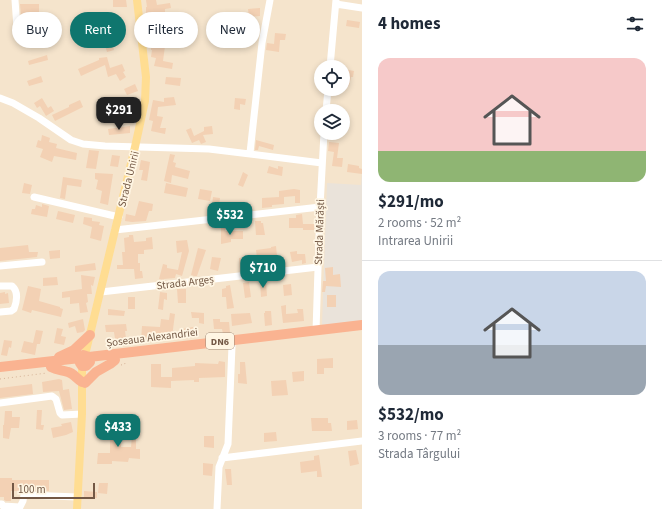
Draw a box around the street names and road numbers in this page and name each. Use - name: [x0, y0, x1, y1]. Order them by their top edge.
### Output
- street label: Strada Unirii: [114, 149, 143, 209]
- street label: Strada Mărăști: [311, 199, 328, 265]
- street label: Strada Argeș: [156, 272, 215, 293]
- street label: Șoseaua Alexandriei: [105, 324, 199, 351]
- road number: DN6: [206, 333, 234, 349]

